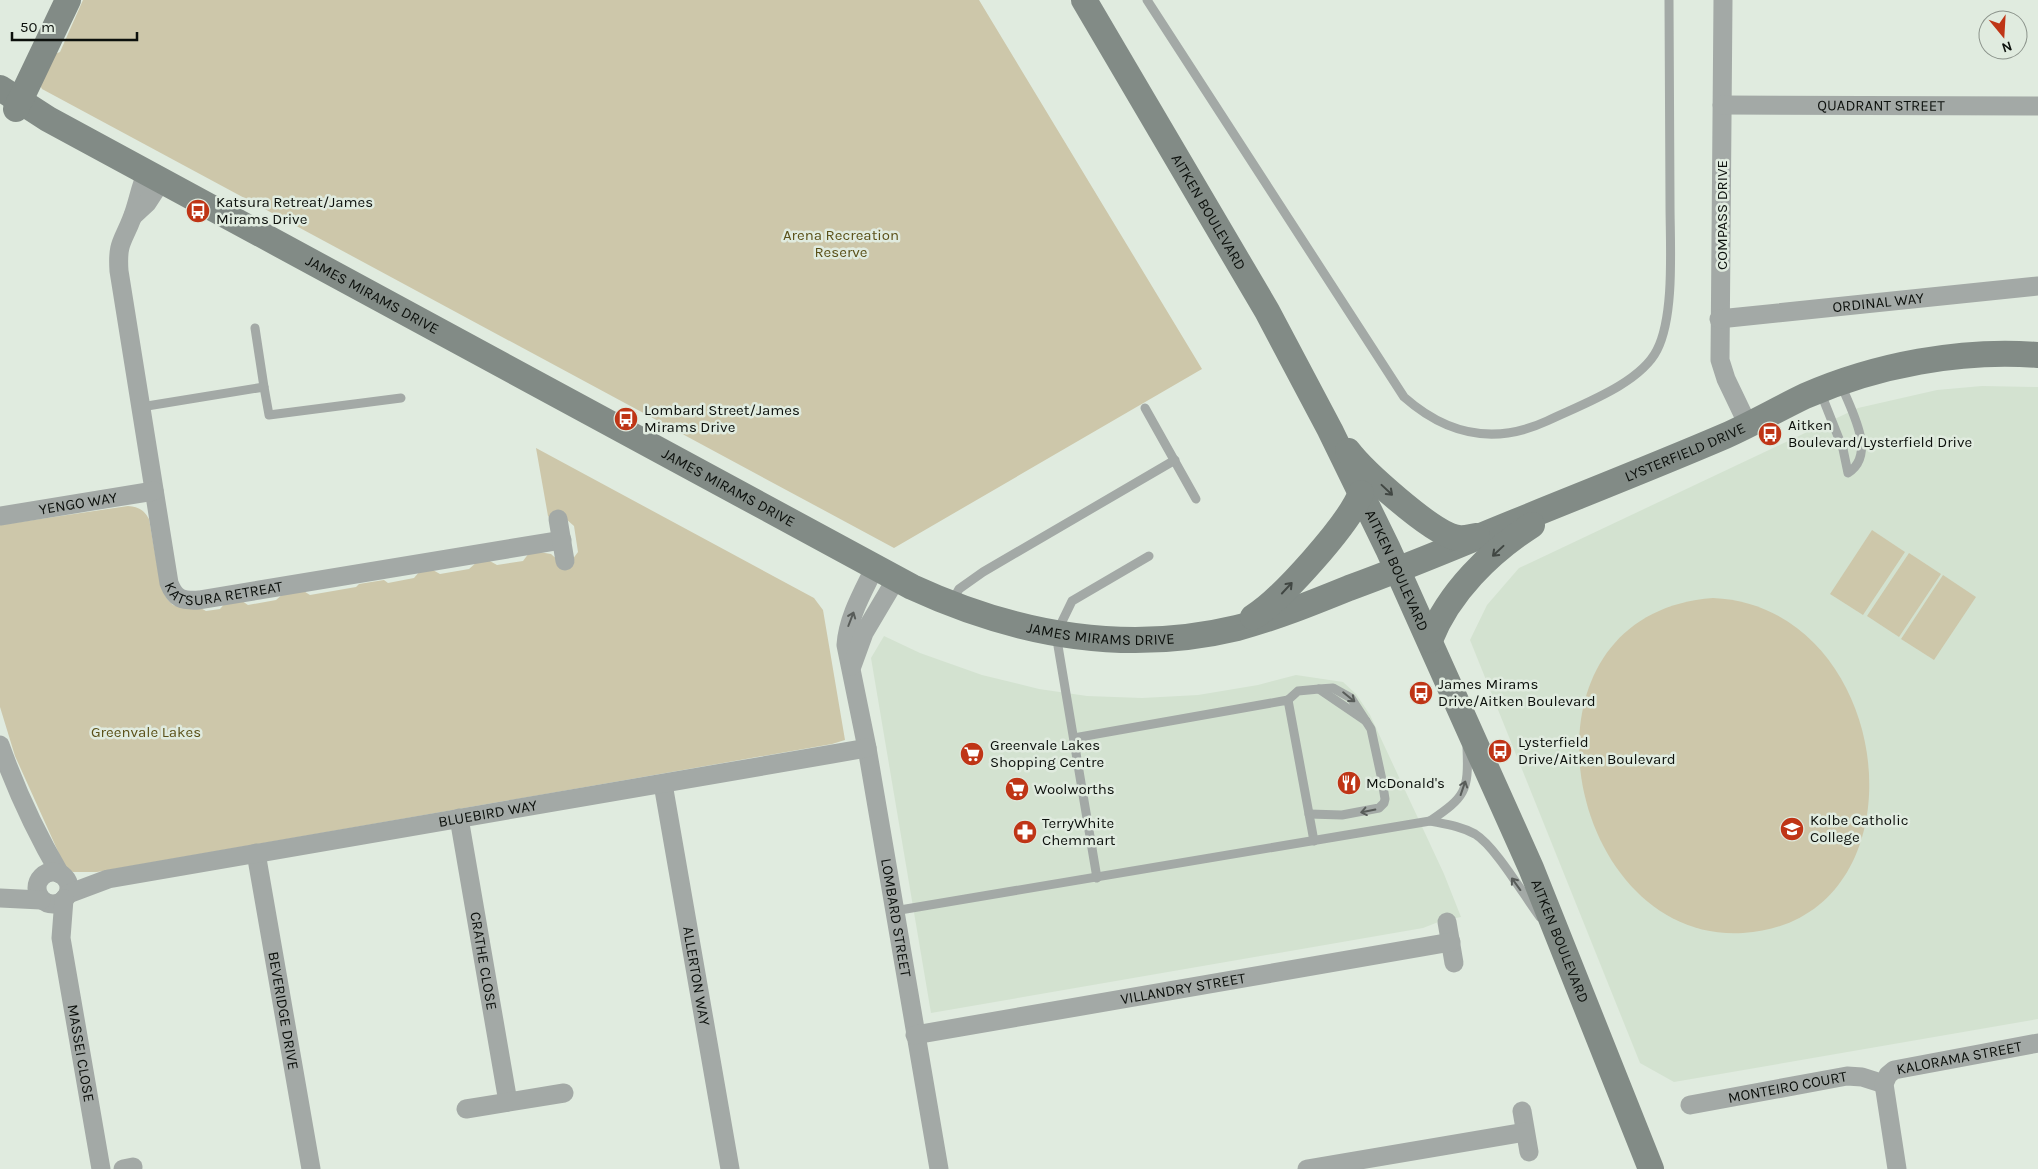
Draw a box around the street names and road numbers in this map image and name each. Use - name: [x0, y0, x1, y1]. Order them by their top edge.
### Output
- street label: QUADRANT STREET: [1817, 96, 1945, 115]
- street label: AITKEN BOULEVARD: [1168, 151, 1250, 273]
- street label: COMPASS DRIVE: [1713, 160, 1731, 270]
- street label: JAMES MIRAMS DRIVE: [303, 251, 442, 338]
- street label: ORDINAL WAY: [1832, 289, 1926, 316]
- street label: LYSTERFIELD DRIVE: [1622, 419, 1748, 486]
- street label: JAMES MIRAMS DRIVE: [659, 444, 798, 531]
- street label: YENGO WAY: [37, 488, 119, 519]
- street label: AITKEN BOULEVARD: [1361, 507, 1433, 634]
- street label: KATSURA RETREAT: [161, 577, 284, 609]
- street label: JAMES MIRAMS DRIVE: [1025, 618, 1175, 649]
- street label: BLUEBIRD WAY: [437, 796, 539, 831]
- street label: LOMBARD STREET: [877, 857, 915, 979]
- street label: AITKEN BOULEVARD: [1527, 876, 1593, 1005]
- street label: CRATHE CLOSE: [466, 910, 501, 1011]
- street label: ALLERTON WAY: [679, 925, 714, 1028]
- street label: BEVERIDGE DRIVE: [264, 950, 303, 1071]
- street label: VILLANDRY STREET: [1119, 969, 1247, 1008]
- street label: MASSEI CLOSE: [64, 1003, 98, 1104]
- street label: KALORAMA STREET: [1895, 1037, 2024, 1078]
- street label: MONTEIRO COURT: [1726, 1067, 1849, 1107]

